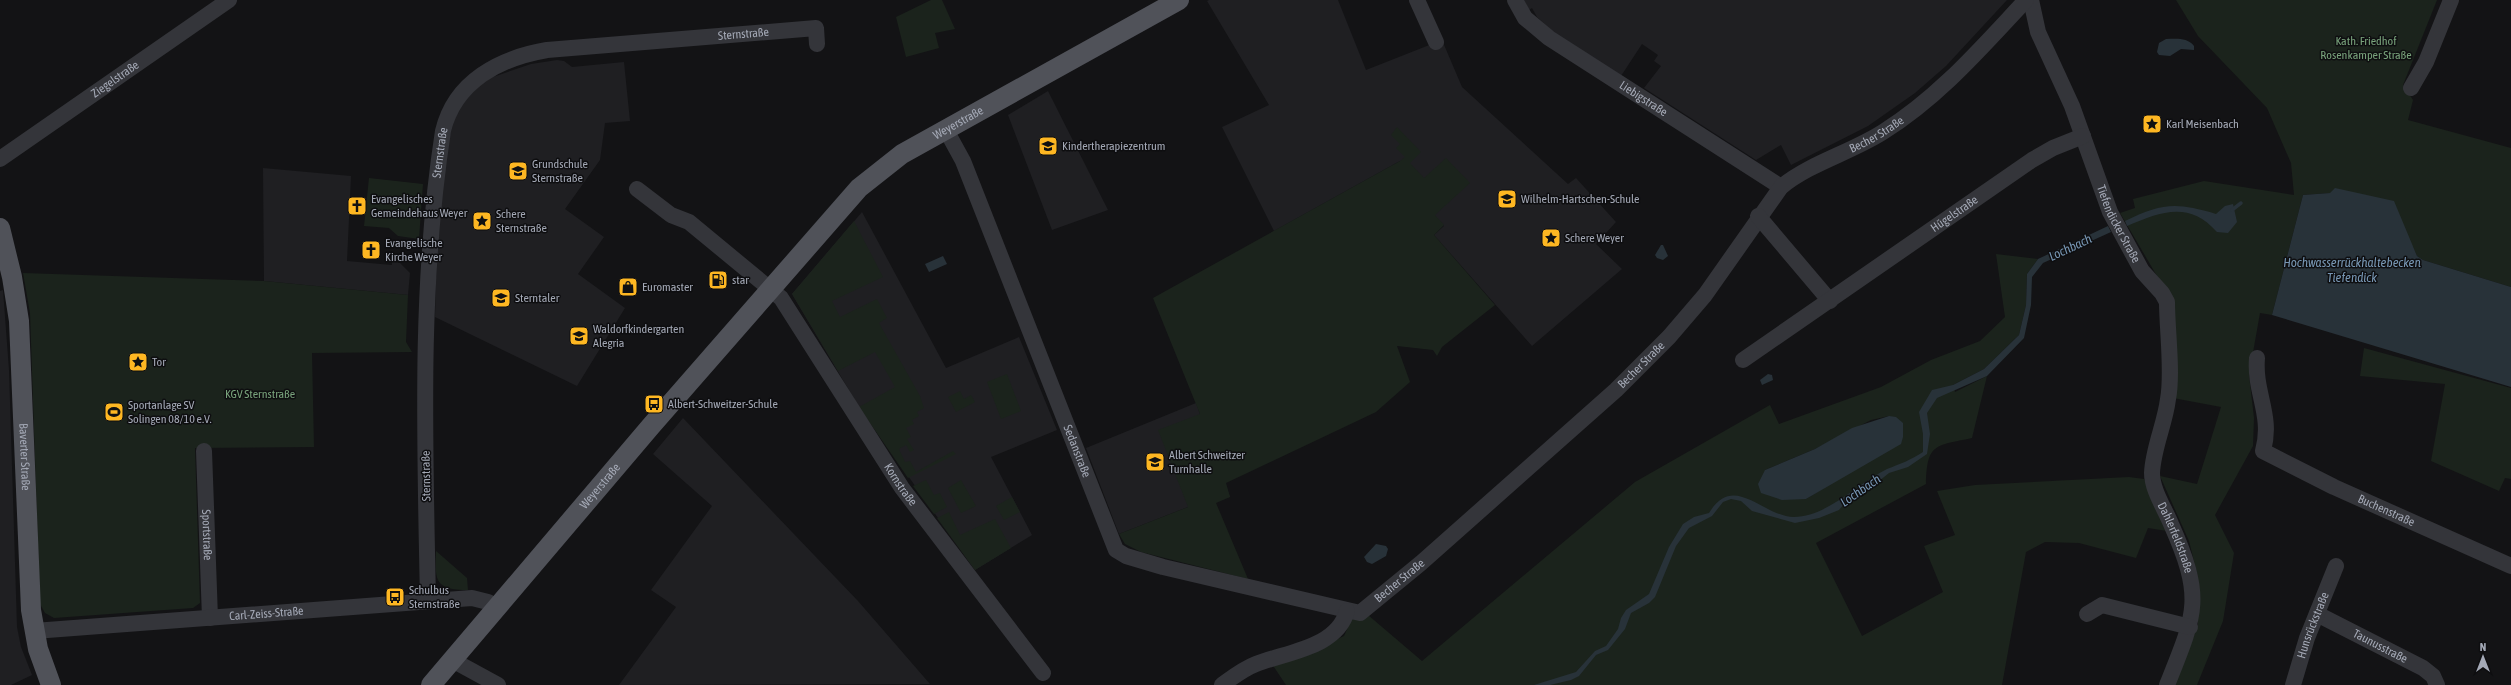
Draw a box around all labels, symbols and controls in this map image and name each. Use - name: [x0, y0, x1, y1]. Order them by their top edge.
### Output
- street label: Sternstraße: [717, 25, 769, 43]
- park label: Kath. Friedhof Rosenkamper Straße: [2320, 34, 2412, 62]
- street label: Ziegelstraße: [88, 58, 142, 101]
- street label: Liebigstraße: [1617, 78, 1670, 119]
- street label: Weyerstraße: [931, 103, 986, 142]
- street label: Becher Straße: [1847, 113, 1906, 156]
- place icon: Karl Meisenbach: [2141, 113, 2163, 135]
- place label: Karl Meisenbach: [2166, 117, 2239, 131]
- street label: Sternstraße: [430, 126, 451, 179]
- school or university icon: Kindertherapiezentrum: [1037, 135, 1059, 157]
- place label: Kindertherapiezentrum: [1062, 139, 1165, 153]
- place label: Grundschule Sternstraße: [532, 157, 588, 185]
- school or university icon: Grundschule Sternstraße: [507, 160, 529, 182]
- street label: Tiefendicker Straße: [2094, 183, 2143, 265]
- school or university icon: Wilhelm-Hartschen-Schule: [1496, 188, 1518, 210]
- place label: Evangelisches Gemeindehaus Weyer: [371, 192, 468, 220]
- place label: Wilhelm-Hartschen-Schule: [1521, 192, 1640, 206]
- street label: Hügelstraße: [1928, 193, 1981, 235]
- church icon: Evangelisches Gemeindehaus Weyer: [346, 195, 368, 217]
- place label: Schere Sternstraße: [496, 207, 547, 235]
- place icon: Schere Sternstraße: [471, 210, 493, 232]
- place icon: Schere Weyer: [1540, 227, 1562, 249]
- place label: Schere Weyer: [1565, 231, 1624, 245]
- water label: Lochbach: [2046, 231, 2095, 264]
- place label: Evangelische Kirche Weyer: [385, 236, 443, 264]
- church icon: Evangelische Kirche Weyer: [360, 239, 382, 261]
- water label: Hochwasserrückhaltebecken Tiefendick: [2283, 255, 2421, 285]
- fuel station icon: star: [707, 269, 729, 291]
- place label: star: [732, 273, 749, 287]
- shop icon: Euromaster: [617, 276, 639, 298]
- place label: Euromaster: [642, 280, 693, 294]
- school or university icon: Sterntaler: [490, 287, 512, 309]
- place label: Sterntaler: [515, 291, 560, 305]
- place label: Waldorfkindergarten Alegria: [593, 322, 684, 350]
- school or university icon: Waldorfkindergarten Alegria: [568, 325, 590, 347]
- street label: Becher Straße: [1615, 339, 1667, 391]
- place icon: Tor: [127, 351, 149, 373]
- place label: Tor: [152, 355, 166, 369]
- park label: KGV Sternstraße: [225, 387, 295, 401]
- bus stop icon: Albert-Schweitzer-Schule: [643, 393, 665, 415]
- place label: Albert-Schweitzer-Schule: [668, 397, 778, 411]
- place label: Sportanlage SV Solingen 08/10 e.V.: [128, 398, 212, 426]
- sports icon: Sportanlage SV Solingen 08/10 e.V.: [103, 401, 125, 423]
- street label: Baverter Straße: [16, 423, 33, 491]
- street label: Sedanstraße: [1060, 423, 1094, 479]
- place label: Albert Schweitzer Turnhalle: [1169, 448, 1245, 476]
- street label: Sternstraße: [419, 450, 433, 502]
- school or university icon: Albert Schweitzer Turnhalle: [1144, 451, 1166, 473]
- street label: Weyerstraße: [577, 461, 623, 512]
- street label: Kornstraße: [881, 461, 920, 509]
- water label: Lochbach: [1837, 471, 1884, 510]
- street label: Buchenstraße: [2356, 492, 2417, 529]
- street label: Dahlerfeldstraße: [2155, 500, 2196, 574]
- street label: Sportstraße: [199, 509, 215, 561]
- street label: Becher Straße: [1372, 556, 1427, 605]
- place label: Schulbus Sternstraße: [409, 583, 460, 611]
- bus stop icon: Schulbus Sternstraße: [384, 586, 406, 608]
- street label: Hunsrückstraße: [2294, 590, 2332, 660]
- street label: Carl-Zeiss-Straße: [229, 604, 304, 623]
- street label: Taunusstraße: [2351, 627, 2410, 666]
- north arrow: [2463, 637, 2503, 677]
- text: N: [2480, 641, 2486, 653]

